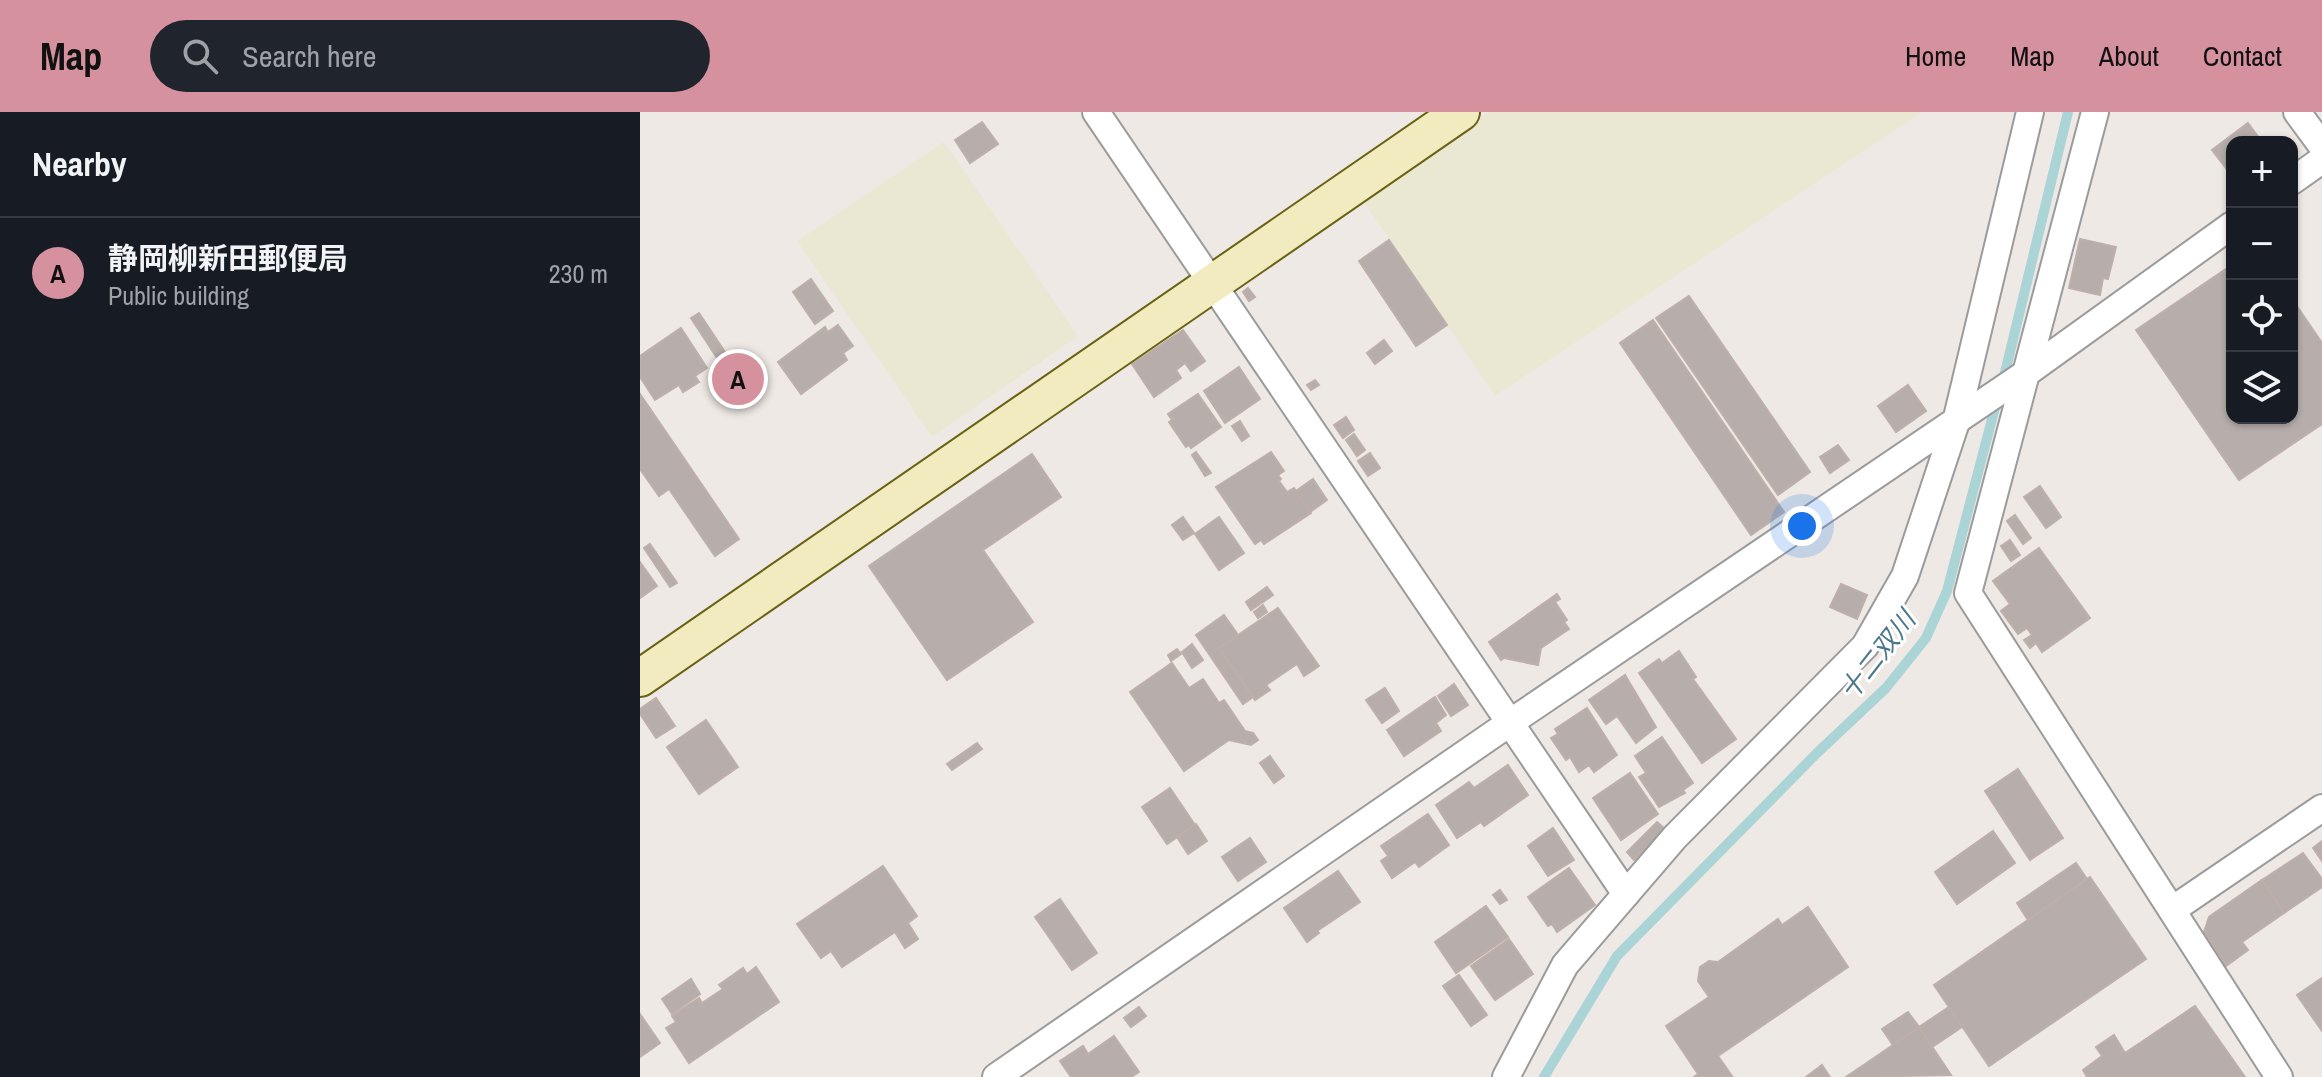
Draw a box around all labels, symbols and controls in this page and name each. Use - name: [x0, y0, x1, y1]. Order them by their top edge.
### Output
- search box: [150, 20, 710, 92]
- text: Map: [40, 31, 102, 82]
- icon: search: [178, 34, 222, 78]
- text: Search here: [242, 36, 376, 76]
- text: Home: [1905, 37, 1966, 75]
- text: Map: [2010, 37, 2055, 75]
- text: About: [2099, 37, 2159, 75]
- text: Contact: [2203, 37, 2282, 75]
- map controls: [2226, 136, 2298, 424]
- button: +: [2226, 136, 2298, 208]
- text: Nearby: [32, 141, 127, 187]
- button: −: [2226, 208, 2298, 280]
- text: 静岡柳新田郵便局: [108, 238, 348, 278]
- text: A: [50, 256, 66, 291]
- text: 230 m: [549, 256, 608, 291]
- text: Public building: [108, 278, 249, 313]
- button: locate: [2226, 280, 2298, 352]
- pin: A: [712, 349, 764, 409]
- button: layers: [2226, 352, 2298, 424]
- your location: [1782, 506, 1822, 546]
- water label: 十二双川: [1831, 601, 1925, 707]

